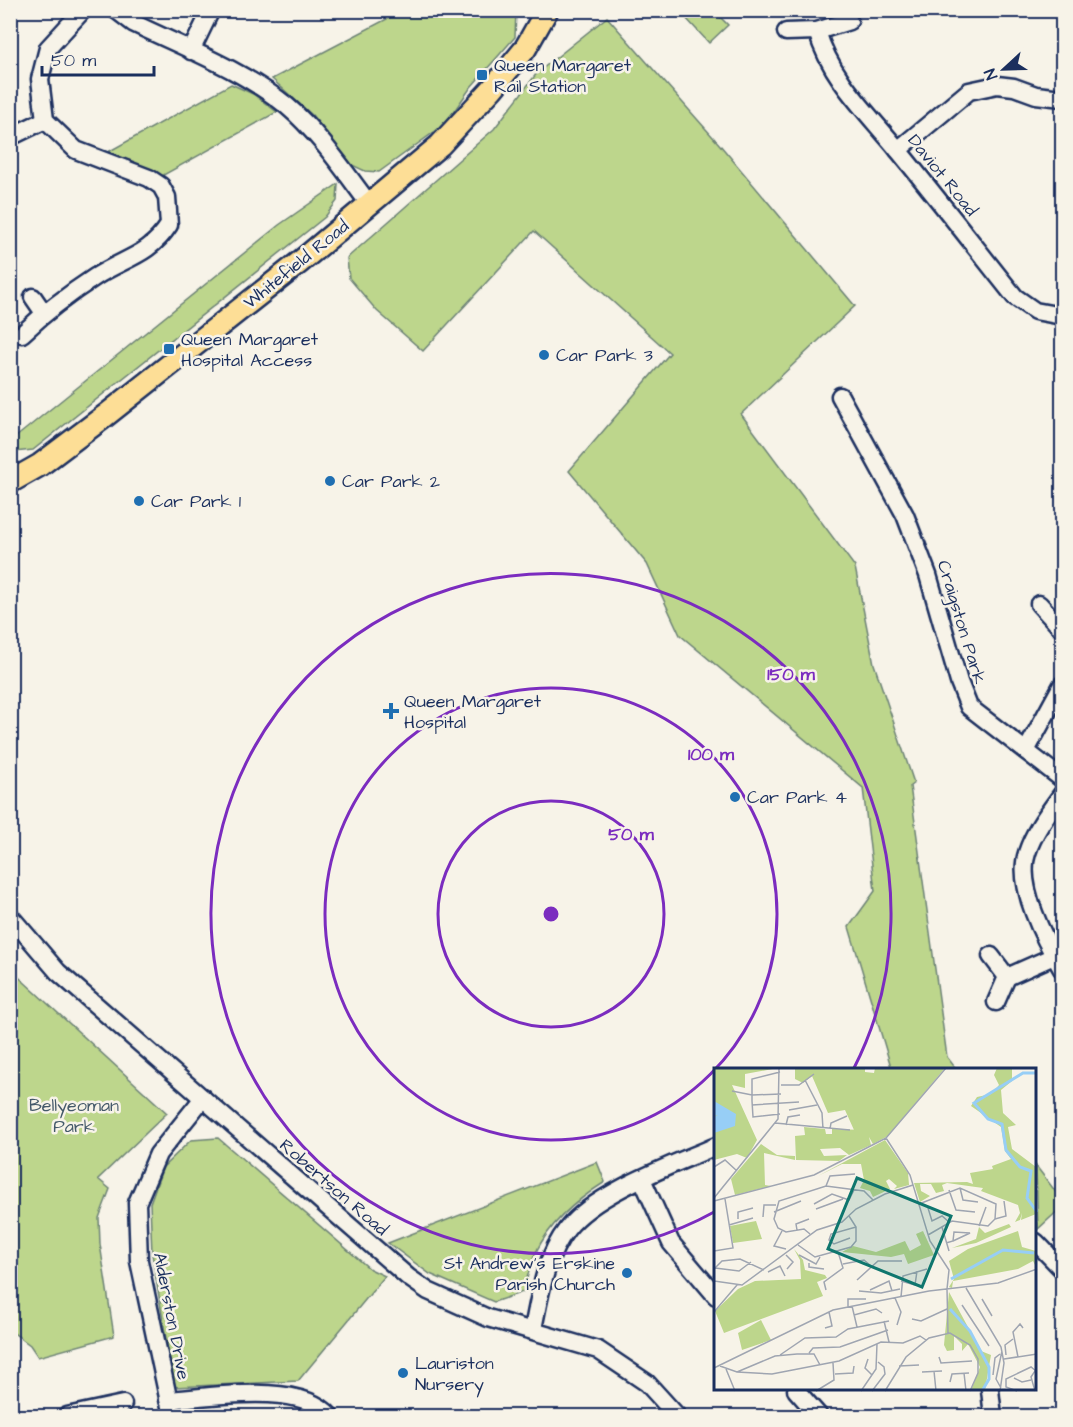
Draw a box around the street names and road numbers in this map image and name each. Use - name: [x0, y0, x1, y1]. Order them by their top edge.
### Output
- street label: Daviot Road: [902, 129, 983, 222]
- street label: Whitefield Road: [238, 214, 354, 315]
- street label: Craigston Park: [930, 557, 992, 687]
- street label: Robertson Road: [274, 1133, 393, 1242]
- street label: Alderston Drive: [147, 1250, 196, 1382]

